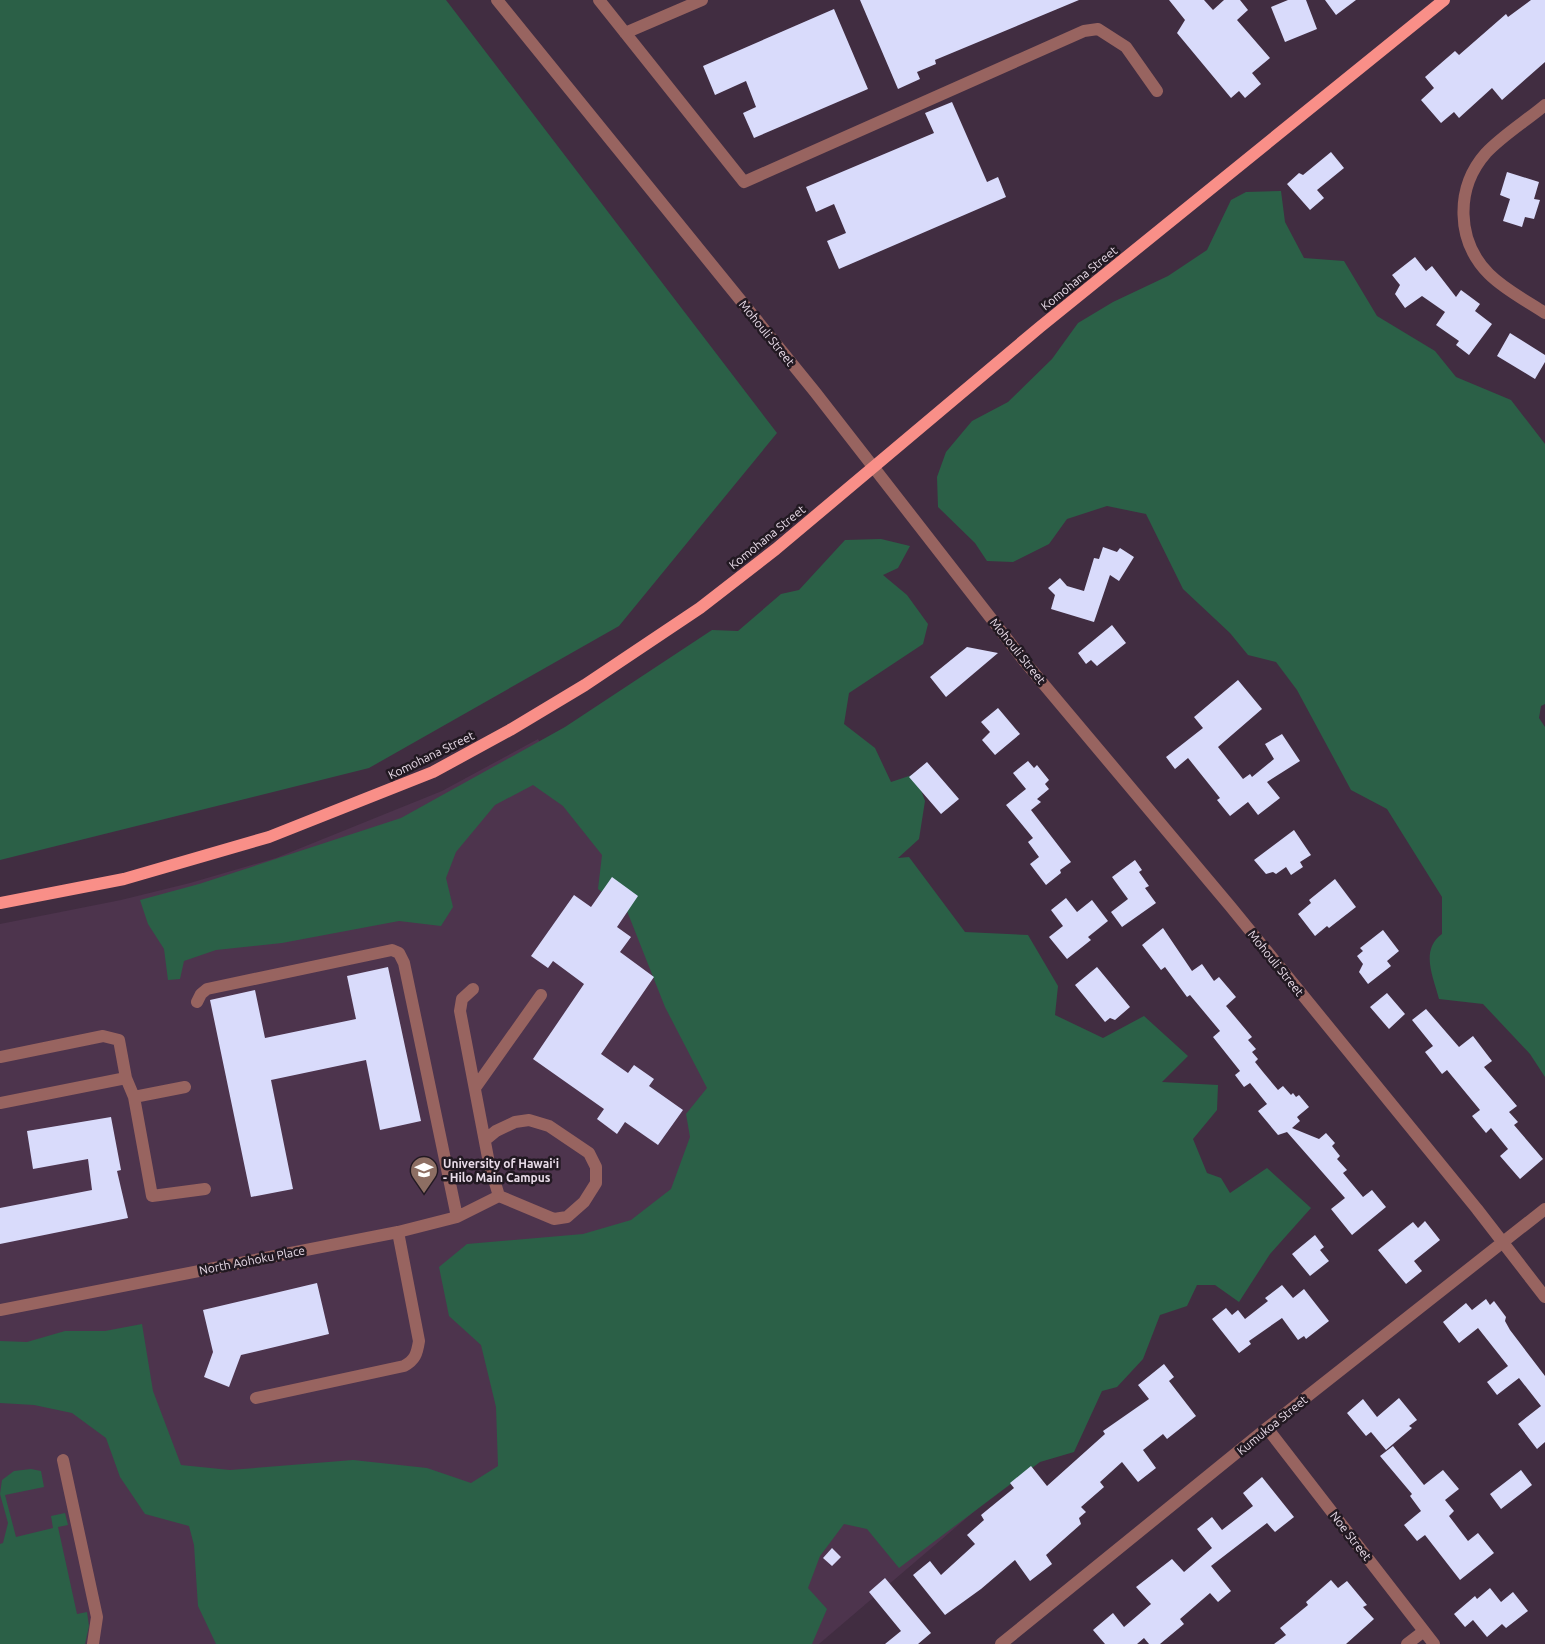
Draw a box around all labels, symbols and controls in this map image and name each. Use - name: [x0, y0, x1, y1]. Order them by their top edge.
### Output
- street label: Komohana Street: [1038, 243, 1120, 313]
- street label: Mohouli Street: [737, 298, 798, 369]
- street label: Komohana Street: [726, 502, 808, 572]
- street label: Mohouli Street: [988, 616, 1049, 687]
- street label: Komohana Street: [386, 728, 476, 781]
- street label: Mohouli Street: [1246, 928, 1307, 999]
- school or university icon: University of Hawaiʻi - Hilo Main Campus: [409, 1155, 439, 1194]
- place label: University of Hawaiʻi - Hilo Main Campus: [443, 1157, 559, 1184]
- street label: North Aohoku Place: [198, 1243, 306, 1277]
- street label: Kumukoa Street: [1234, 1393, 1310, 1457]
- street label: Noe Street: [1328, 1509, 1374, 1563]

